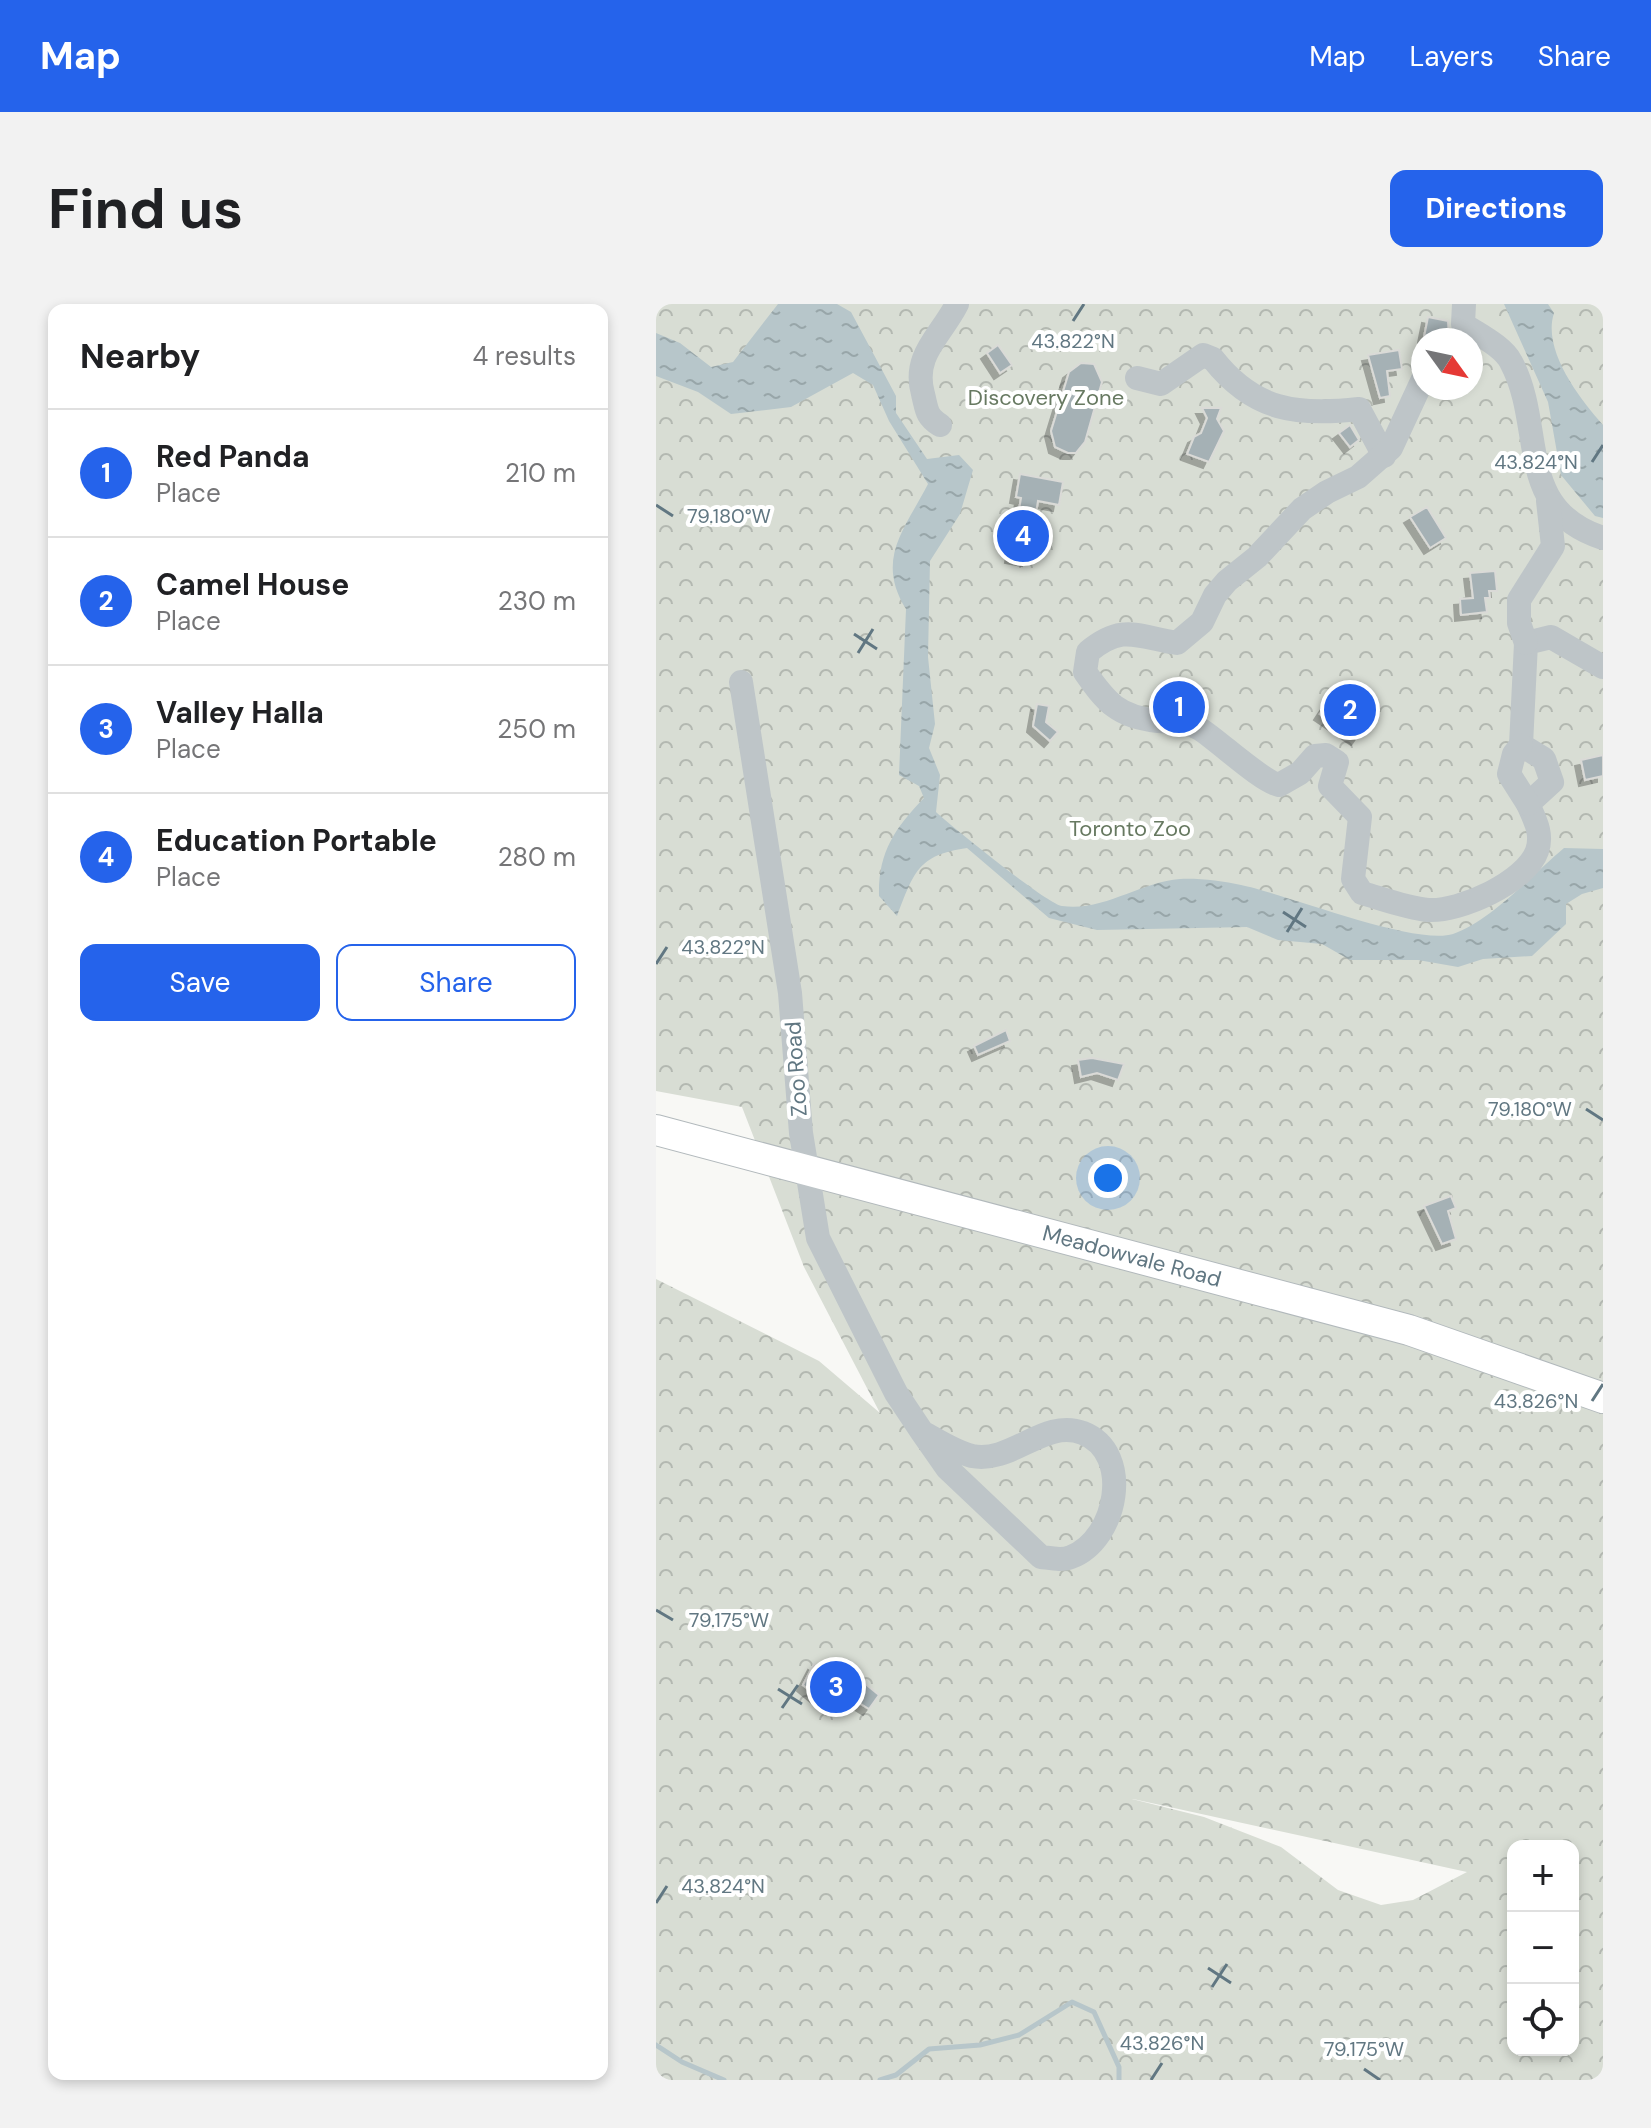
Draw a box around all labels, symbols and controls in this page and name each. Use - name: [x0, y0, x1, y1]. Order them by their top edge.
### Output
- text: Map: [40, 31, 121, 81]
- text: Map: [1309, 38, 1366, 75]
- text: Layers: [1410, 38, 1494, 75]
- text: Share: [1538, 38, 1611, 75]
- button: Directions: [1390, 170, 1603, 247]
- text: Find us: [48, 172, 243, 245]
- text: 43.822°N: [1031, 328, 1115, 354]
- north arrow: [1411, 328, 1483, 400]
- text: Nearby: [80, 334, 200, 379]
- text: 4 results: [472, 339, 576, 373]
- park label: Discovery Zone: [968, 383, 1124, 412]
- text: Red Panda: [156, 437, 310, 476]
- text: 43.824°N: [1494, 449, 1578, 475]
- text: 1: [101, 456, 111, 490]
- text: 210 m: [505, 456, 576, 490]
- text: Place: [156, 476, 221, 510]
- text: 79.180°W: [687, 503, 771, 529]
- pin: 4: [997, 506, 1049, 566]
- text: Camel House: [156, 565, 349, 604]
- text: 2: [98, 584, 114, 618]
- text: 230 m: [498, 584, 576, 618]
- text: Place: [156, 604, 221, 638]
- pin: 1: [1153, 677, 1205, 737]
- pin: 2: [1324, 680, 1376, 740]
- text: Valley Halla: [156, 693, 324, 732]
- text: 3: [98, 712, 114, 746]
- text: 250 m: [497, 712, 576, 746]
- text: Place: [156, 732, 221, 766]
- park label: Toronto Zoo: [1069, 814, 1191, 843]
- text: Education Portable: [156, 821, 437, 860]
- text: 4: [98, 840, 114, 874]
- text: 280 m: [498, 840, 576, 874]
- text: Place: [156, 860, 221, 894]
- text: 43.822°N: [681, 934, 765, 960]
- button: Save: [80, 944, 320, 1021]
- button: Share: [336, 944, 576, 1021]
- street label: Zoo Road: [778, 1021, 814, 1117]
- text: 79.180°W: [1488, 1096, 1572, 1122]
- your location: [1088, 1158, 1128, 1198]
- street label: Meadowvale Road: [1040, 1218, 1224, 1294]
- text: 43.826°N: [1494, 1388, 1578, 1414]
- text: 79.175°W: [689, 1607, 769, 1633]
- pin: 3: [810, 1657, 862, 1717]
- map controls: [1507, 1840, 1579, 2056]
- button: +: [1507, 1840, 1579, 1912]
- text: 43.824°N: [681, 1873, 765, 1899]
- button: −: [1507, 1912, 1579, 1984]
- button: locate: [1507, 1984, 1579, 2056]
- text: 43.826°N: [1120, 2030, 1204, 2056]
- text: 79.175°W: [1324, 2036, 1404, 2062]

